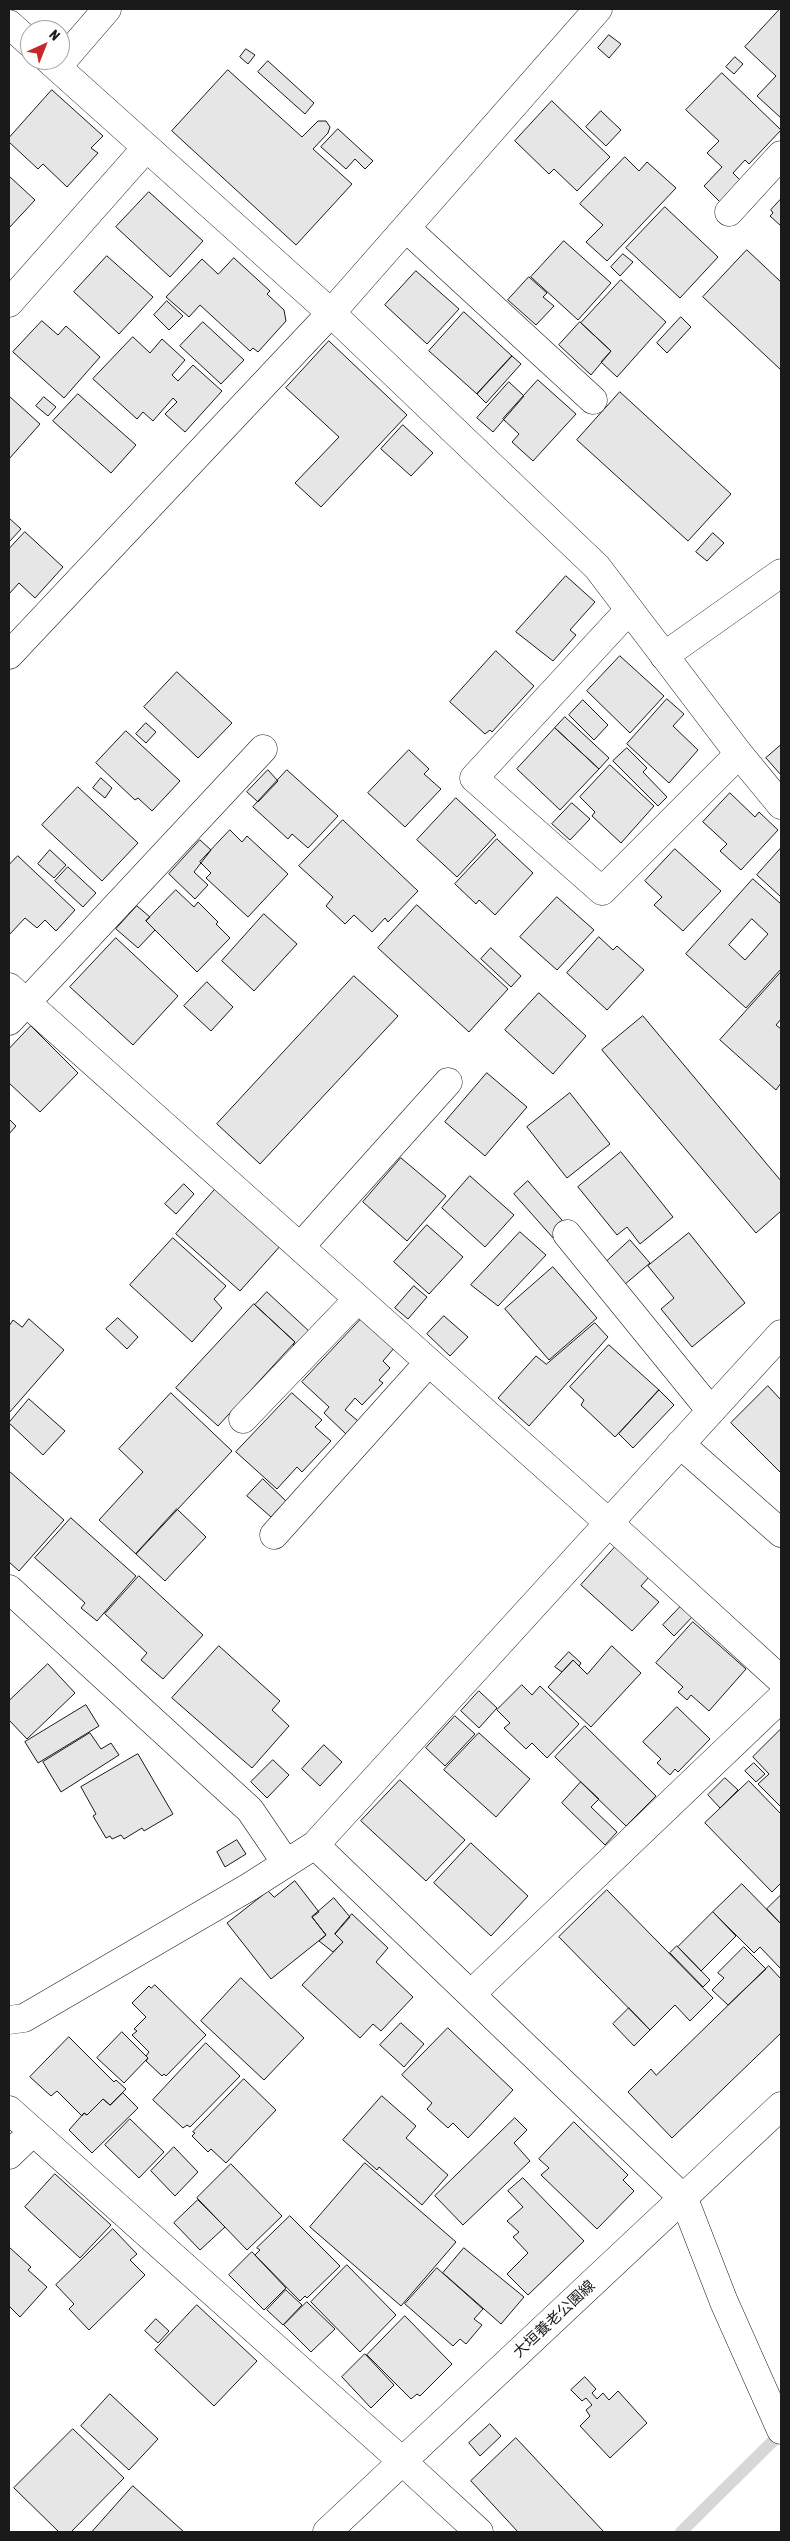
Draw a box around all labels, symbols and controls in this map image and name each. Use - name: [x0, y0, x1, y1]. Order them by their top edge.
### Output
- north arrow: [20, 20, 70, 70]
- text: N: [46, 26, 63, 44]
- street label: 大垣養老公園線: [509, 2277, 599, 2361]

